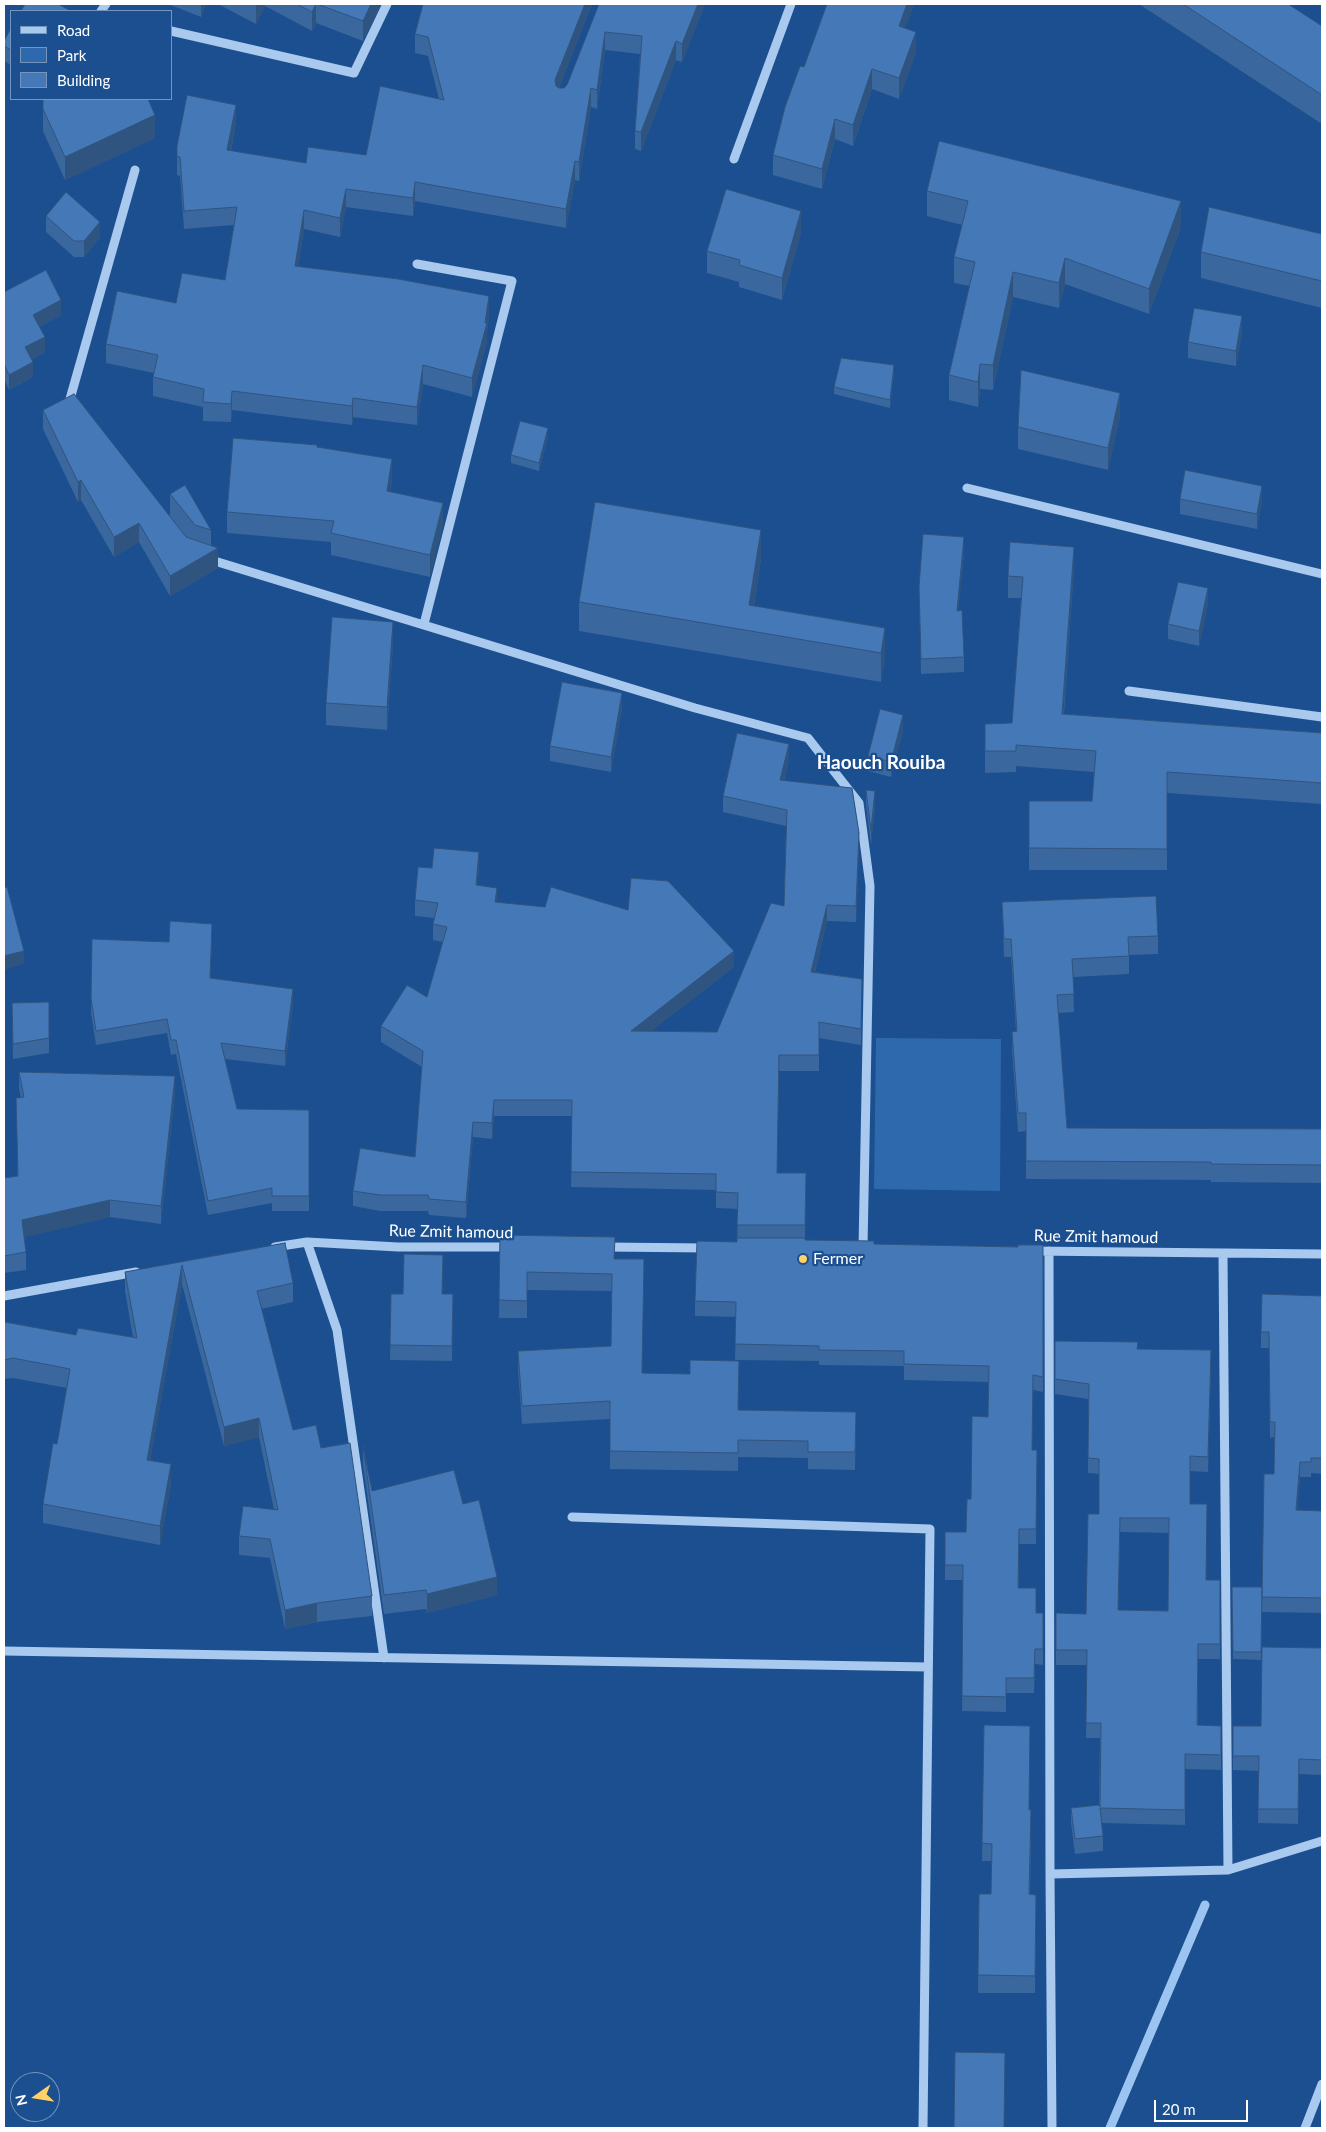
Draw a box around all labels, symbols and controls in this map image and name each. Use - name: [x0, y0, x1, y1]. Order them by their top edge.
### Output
- legend: [10, 10, 172, 100]
- text: Road: [57, 21, 90, 39]
- text: Park: [57, 46, 86, 64]
- text: Building: [57, 71, 110, 89]
- district label: Haouch Rouiba: [817, 752, 945, 774]
- street label: Rue Zmit hamoud: [389, 1221, 513, 1243]
- street label: Rue Zmit hamoud: [1034, 1226, 1158, 1248]
- place label: Fermer: [813, 1249, 863, 1269]
- marker: Fermer: [797, 1253, 809, 1265]
- north arrow: [10, 2072, 60, 2122]
- scale bar: [1156, 2090, 1250, 2122]
- text: N: [11, 2093, 30, 2107]
- text: 20 m: [1162, 2100, 1196, 2118]

